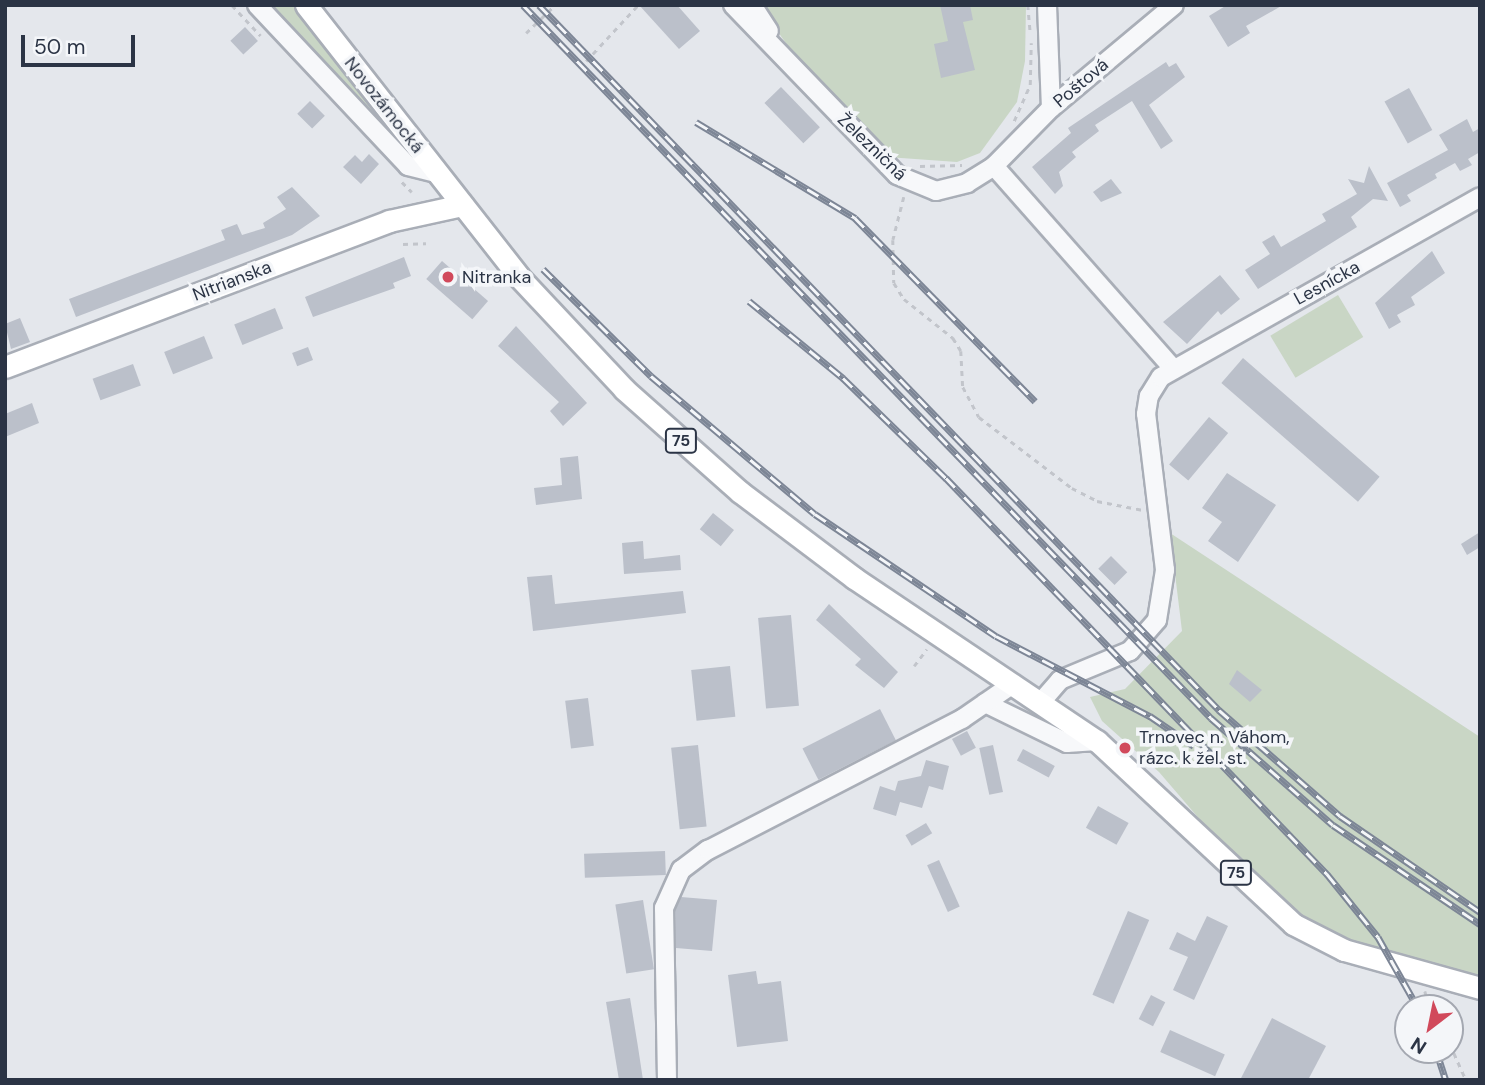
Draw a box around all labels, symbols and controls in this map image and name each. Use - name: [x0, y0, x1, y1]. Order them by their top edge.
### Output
- scale bar: [24, 21, 138, 65]
- text: 50 m: [34, 33, 85, 61]
- street label: Novozámocká: [340, 53, 428, 157]
- street label: Poštová: [1049, 54, 1113, 112]
- street label: Železničná: [833, 109, 911, 185]
- street label: Nitrianska: [190, 256, 274, 306]
- street label: Lesnícka: [1290, 256, 1364, 310]
- place label: Nitranka: [462, 266, 531, 288]
- marker: Nitranka: [440, 269, 456, 285]
- road number: 75: [664, 428, 698, 454]
- place label: Trnovec n. Váhom, rázc. k žel. st.: [1139, 727, 1289, 770]
- marker: Trnovec n. Váhom, rázc. k žel. st.: [1117, 740, 1133, 756]
- road number: 75: [1218, 860, 1254, 886]
- north arrow: [1394, 994, 1464, 1064]
- text: N: [1406, 1031, 1431, 1060]

